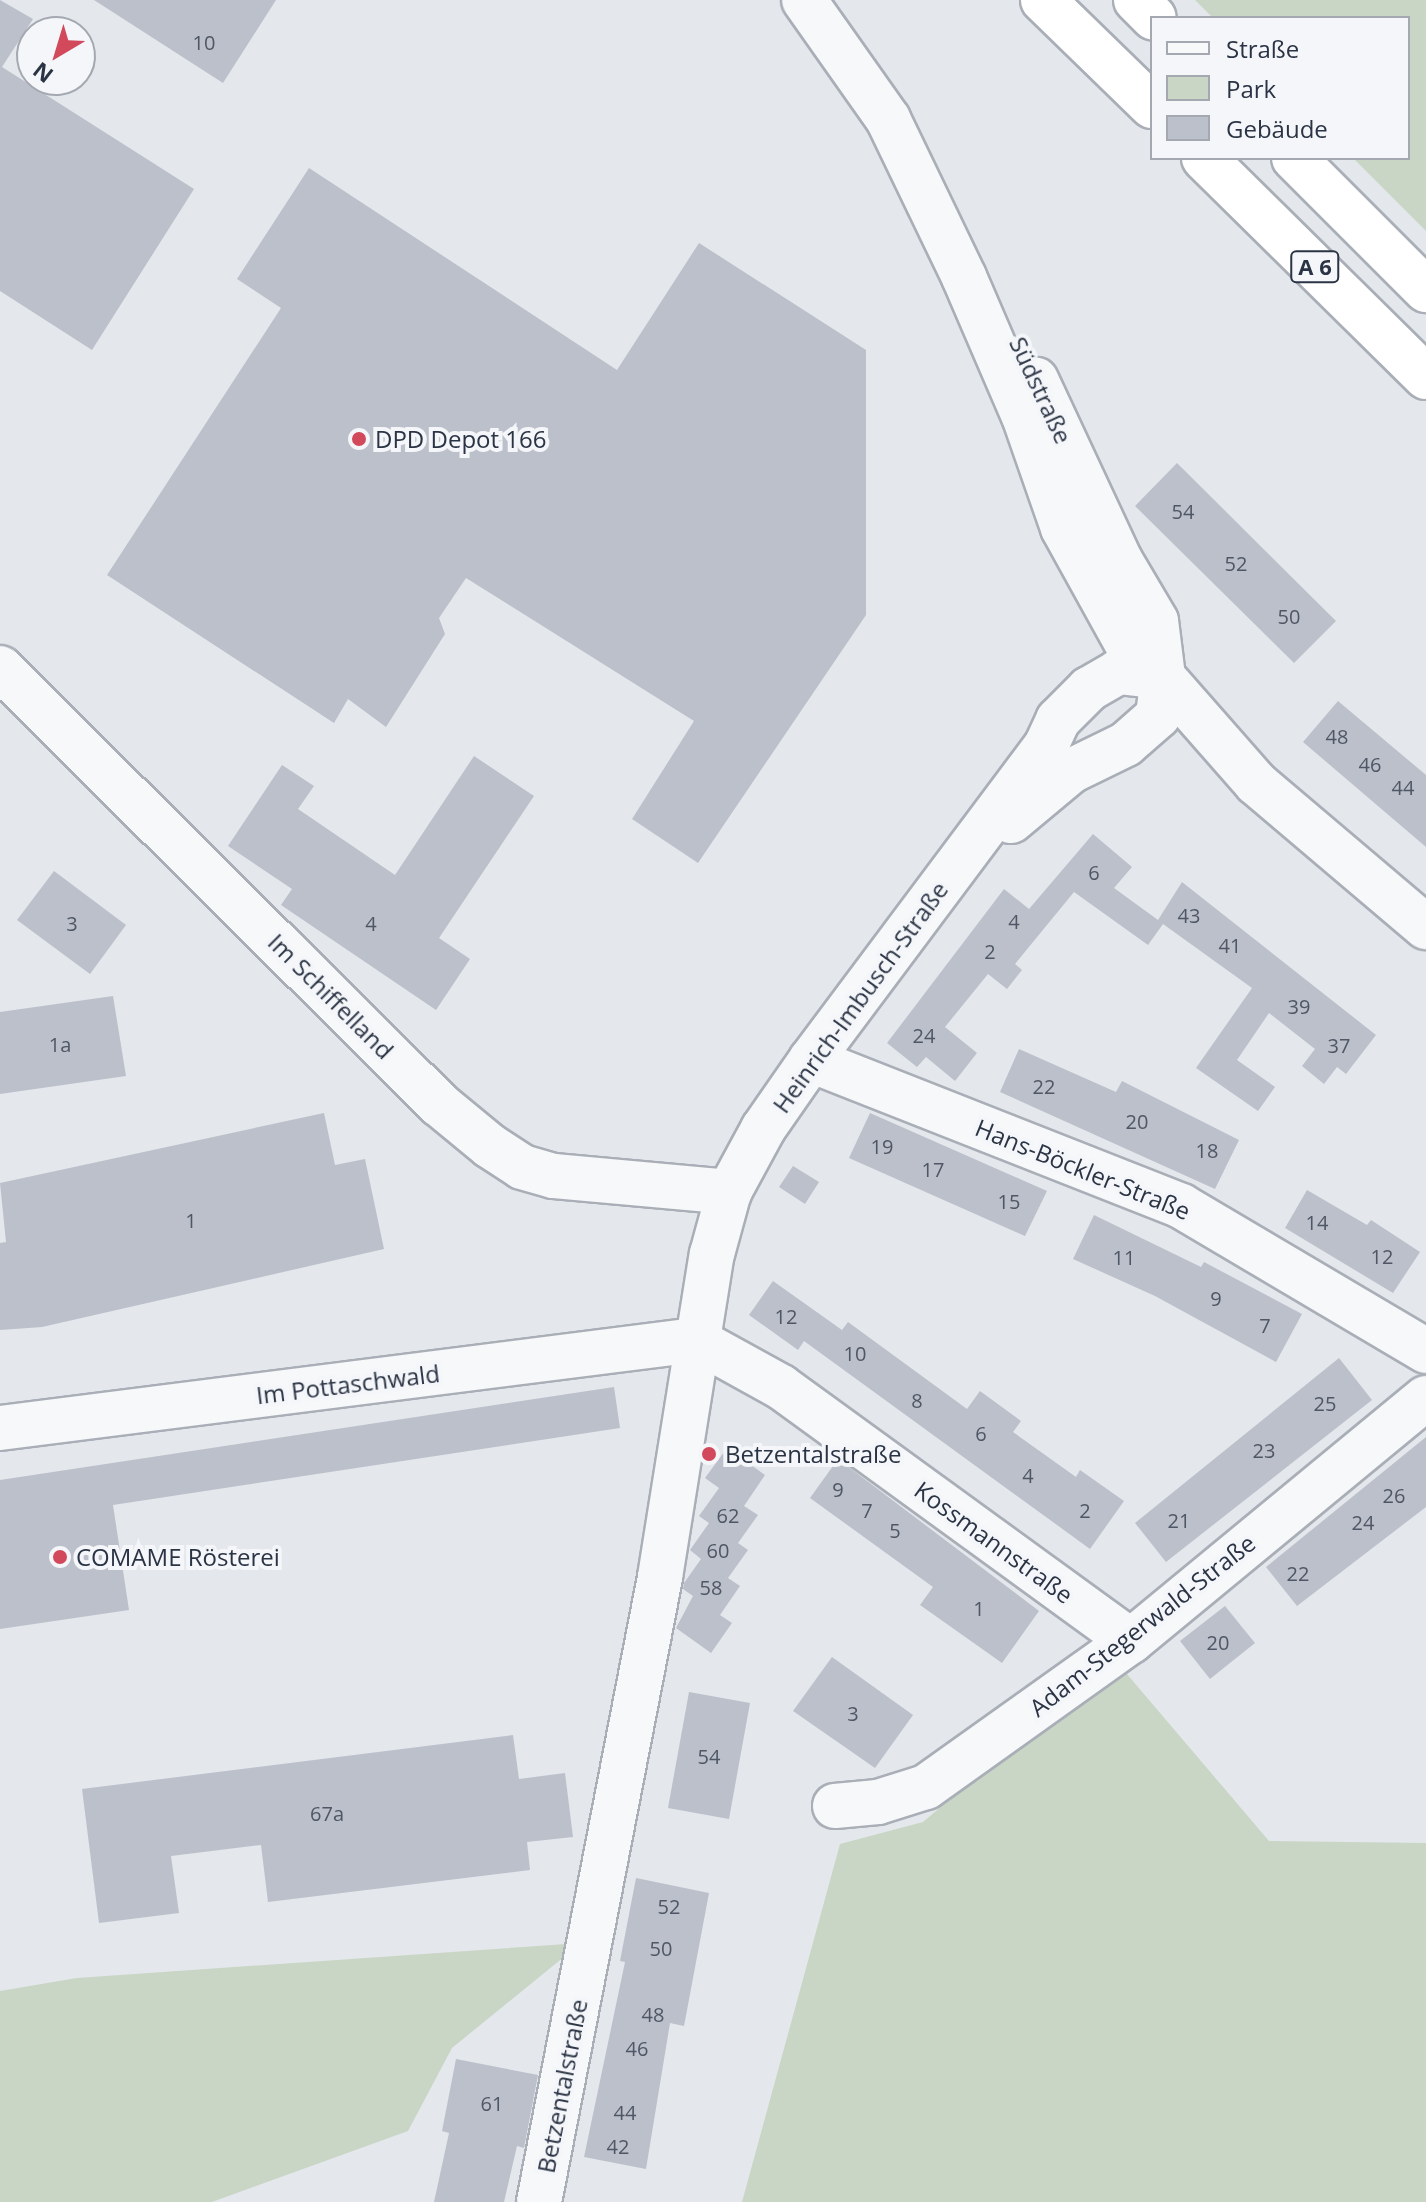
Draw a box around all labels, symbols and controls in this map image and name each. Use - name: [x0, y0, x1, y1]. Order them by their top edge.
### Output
- north arrow: [16, 16, 96, 96]
- legend: [1150, 16, 1410, 160]
- house number: 10: [193, 30, 215, 54]
- text: Straße: [1226, 32, 1299, 65]
- text: N: [26, 56, 59, 91]
- text: Park: [1226, 72, 1276, 105]
- text: Gebäude: [1226, 112, 1328, 145]
- road number: A 6: [1289, 249, 1341, 285]
- street label: Südstraße: [1004, 332, 1078, 448]
- place label: DPD Depot 166: [375, 425, 546, 453]
- marker: DPD Depot 166: [350, 430, 368, 448]
- house number: 54: [1172, 499, 1194, 523]
- house number: 52: [1225, 551, 1247, 575]
- house number: 50: [1278, 604, 1300, 628]
- house number: 48: [1326, 724, 1348, 748]
- house number: 46: [1359, 752, 1381, 776]
- house number: 44: [1392, 775, 1414, 799]
- house number: 6: [1088, 860, 1100, 884]
- street label: Heinrich-Imbusch-Straße: [766, 876, 954, 1118]
- house number: 43: [1178, 903, 1200, 927]
- house number: 4: [1008, 909, 1020, 933]
- house number: 3: [66, 911, 78, 935]
- house number: 4: [365, 911, 377, 935]
- street label: Im Schiffelland: [262, 927, 400, 1065]
- house number: 41: [1219, 933, 1241, 957]
- house number: 2: [984, 939, 996, 963]
- house number: 39: [1288, 994, 1310, 1018]
- house number: 24: [913, 1023, 935, 1047]
- house number: 1a: [49, 1032, 71, 1056]
- house number: 37: [1328, 1033, 1350, 1057]
- house number: 22: [1033, 1074, 1055, 1098]
- house number: 20: [1126, 1109, 1148, 1133]
- street label: Hans-Böckler-Straße: [971, 1113, 1195, 1225]
- house number: 19: [871, 1134, 893, 1158]
- house number: 18: [1196, 1138, 1218, 1162]
- house number: 17: [922, 1157, 944, 1181]
- house number: 15: [998, 1189, 1020, 1213]
- house number: 1: [185, 1208, 197, 1232]
- house number: 14: [1306, 1210, 1328, 1234]
- house number: 12: [1371, 1244, 1393, 1268]
- house number: 11: [1113, 1245, 1135, 1269]
- house number: 9: [1210, 1286, 1222, 1310]
- house number: 12: [775, 1304, 797, 1328]
- house number: 7: [1259, 1313, 1271, 1337]
- house number: 10: [844, 1341, 866, 1365]
- street label: Im Pottaschwald: [255, 1358, 441, 1410]
- house number: 8: [911, 1388, 923, 1412]
- house number: 25: [1314, 1391, 1336, 1415]
- house number: 6: [975, 1421, 987, 1445]
- house number: 23: [1253, 1438, 1275, 1462]
- place label: Betzentalstraße: [725, 1440, 901, 1468]
- marker: Betzentalstraße: [700, 1445, 718, 1463]
- house number: 4: [1022, 1463, 1034, 1487]
- street label: Kossmannstraße: [909, 1475, 1079, 1609]
- house number: 9: [832, 1477, 844, 1501]
- house number: 26: [1383, 1483, 1405, 1507]
- house number: 7: [861, 1498, 873, 1522]
- house number: 2: [1079, 1498, 1091, 1522]
- house number: 62: [717, 1503, 739, 1527]
- house number: 21: [1168, 1508, 1190, 1532]
- house number: 24: [1352, 1510, 1374, 1534]
- house number: 5: [889, 1518, 901, 1542]
- street label: Adam-Stegerwald-Straße: [1023, 1528, 1261, 1722]
- house number: 60: [707, 1538, 729, 1562]
- place label: COMAME Rösterei: [76, 1543, 280, 1571]
- marker: COMAME Rösterei: [51, 1548, 69, 1566]
- house number: 22: [1287, 1561, 1309, 1585]
- house number: 58: [700, 1575, 722, 1599]
- house number: 1: [973, 1596, 985, 1620]
- house number: 20: [1207, 1630, 1229, 1654]
- house number: 3: [847, 1701, 859, 1725]
- house number: 54: [698, 1744, 720, 1768]
- house number: 67a: [310, 1801, 344, 1825]
- house number: 52: [658, 1894, 680, 1918]
- house number: 50: [650, 1936, 672, 1960]
- street label: Betzentalstraße: [531, 1997, 593, 2175]
- house number: 48: [642, 2002, 664, 2026]
- house number: 46: [626, 2036, 648, 2060]
- house number: 61: [481, 2091, 503, 2115]
- house number: 44: [614, 2100, 636, 2124]
- house number: 42: [607, 2134, 629, 2158]

